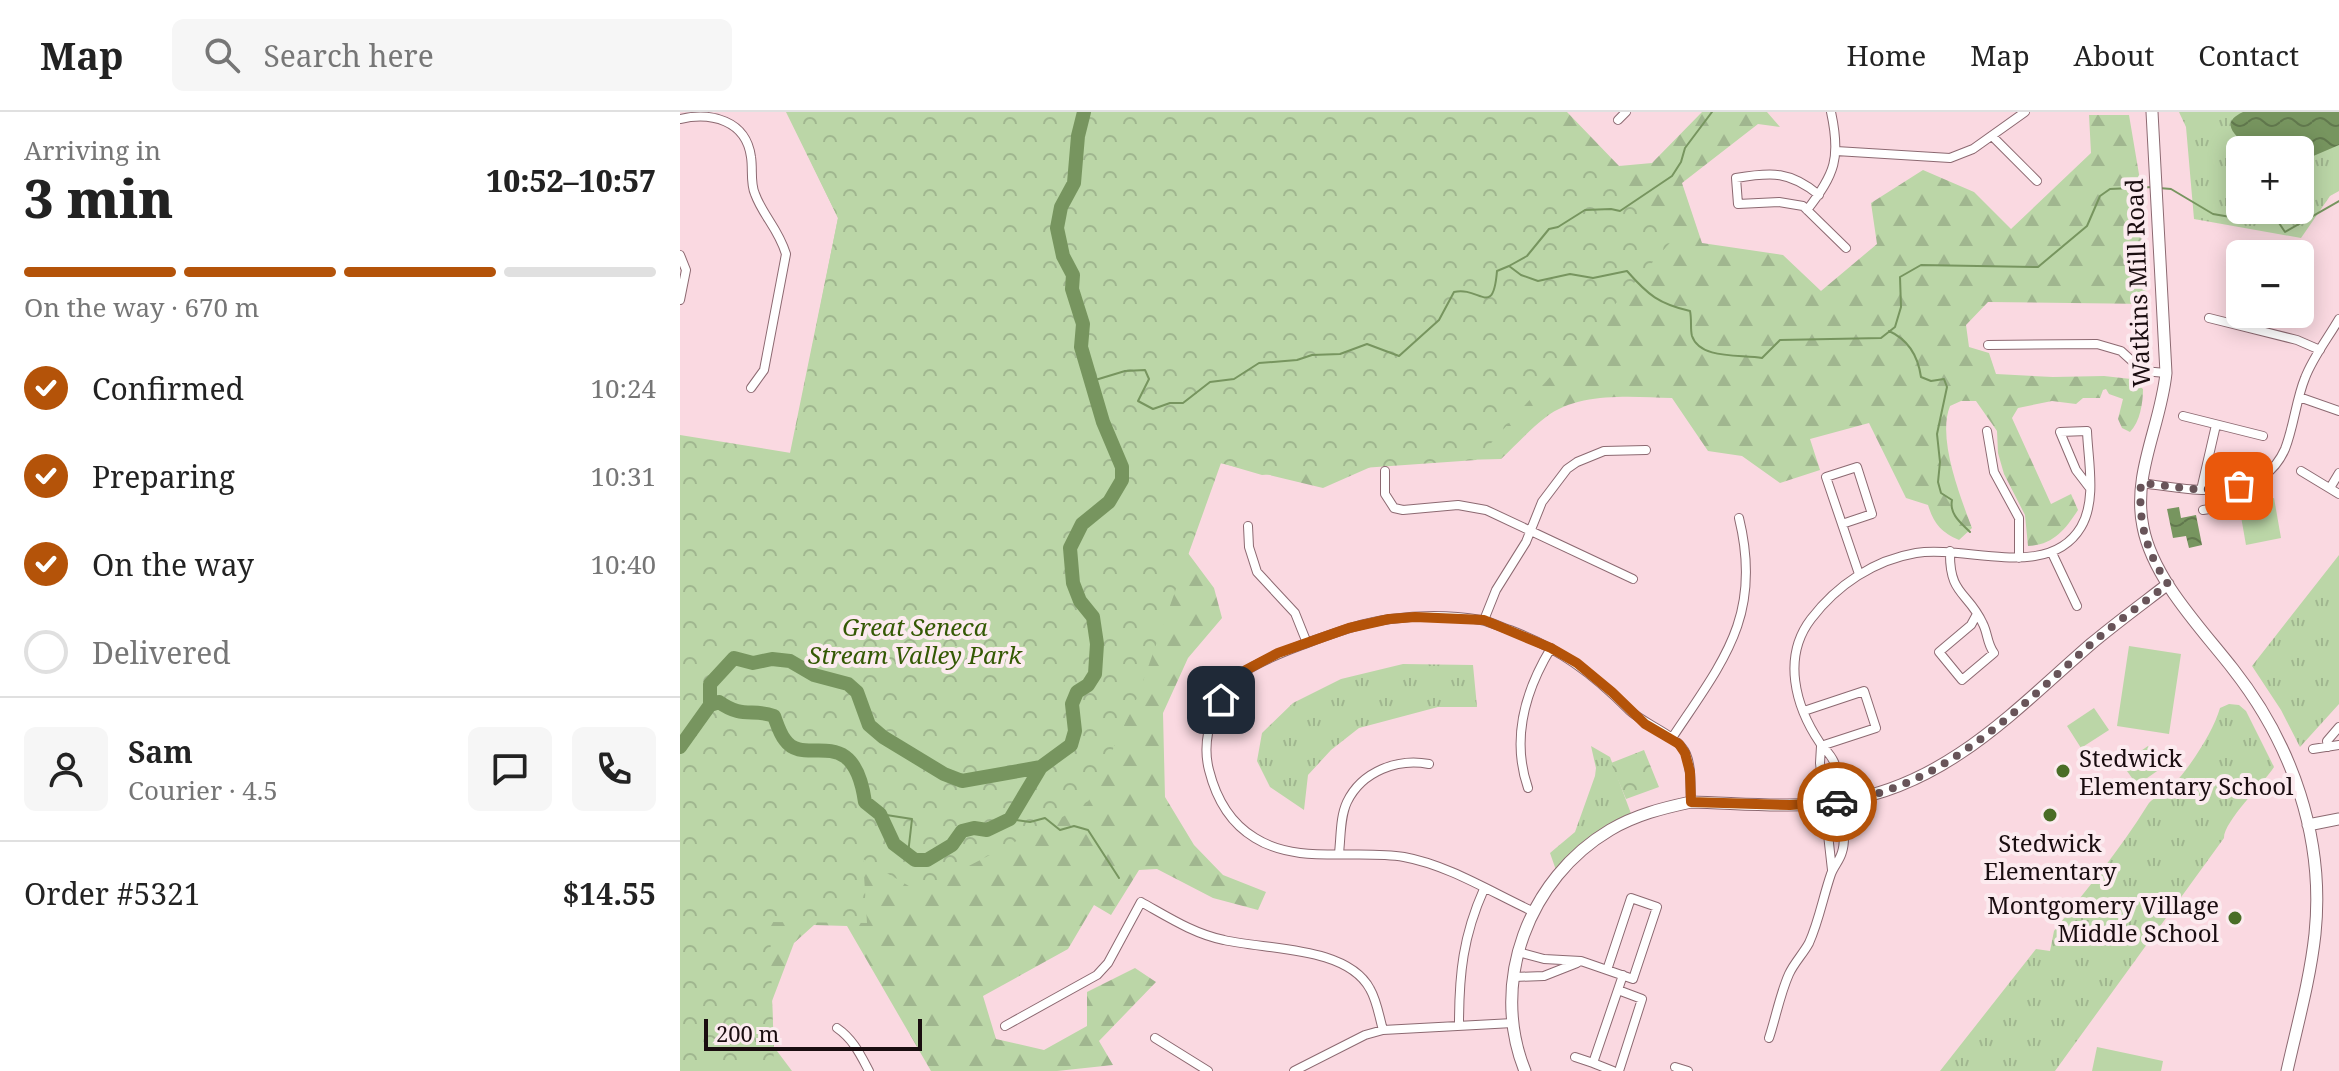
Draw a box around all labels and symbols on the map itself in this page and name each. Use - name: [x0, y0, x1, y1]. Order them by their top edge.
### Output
- street label: Watkins Mill Road: [2117, 178, 2157, 388]
- pin: [2205, 452, 2273, 520]
- park label: Great Seneca Stream Valley Park: [808, 610, 1023, 671]
- pin: [1187, 666, 1255, 734]
- place label: Stedwick Elementary School: [2079, 741, 2294, 802]
- courier: [1797, 762, 1877, 842]
- marker: Stedwick Elementary School: [2054, 762, 2072, 780]
- marker: Stedwick Elementary: [2041, 806, 2059, 824]
- place label: Stedwick Elementary: [1983, 826, 2117, 887]
- place label: Montgomery Village Middle School: [1987, 888, 2220, 949]
- marker: Montgomery Village Middle School: [2226, 909, 2244, 927]
- scale bar: [704, 1015, 922, 1051]

